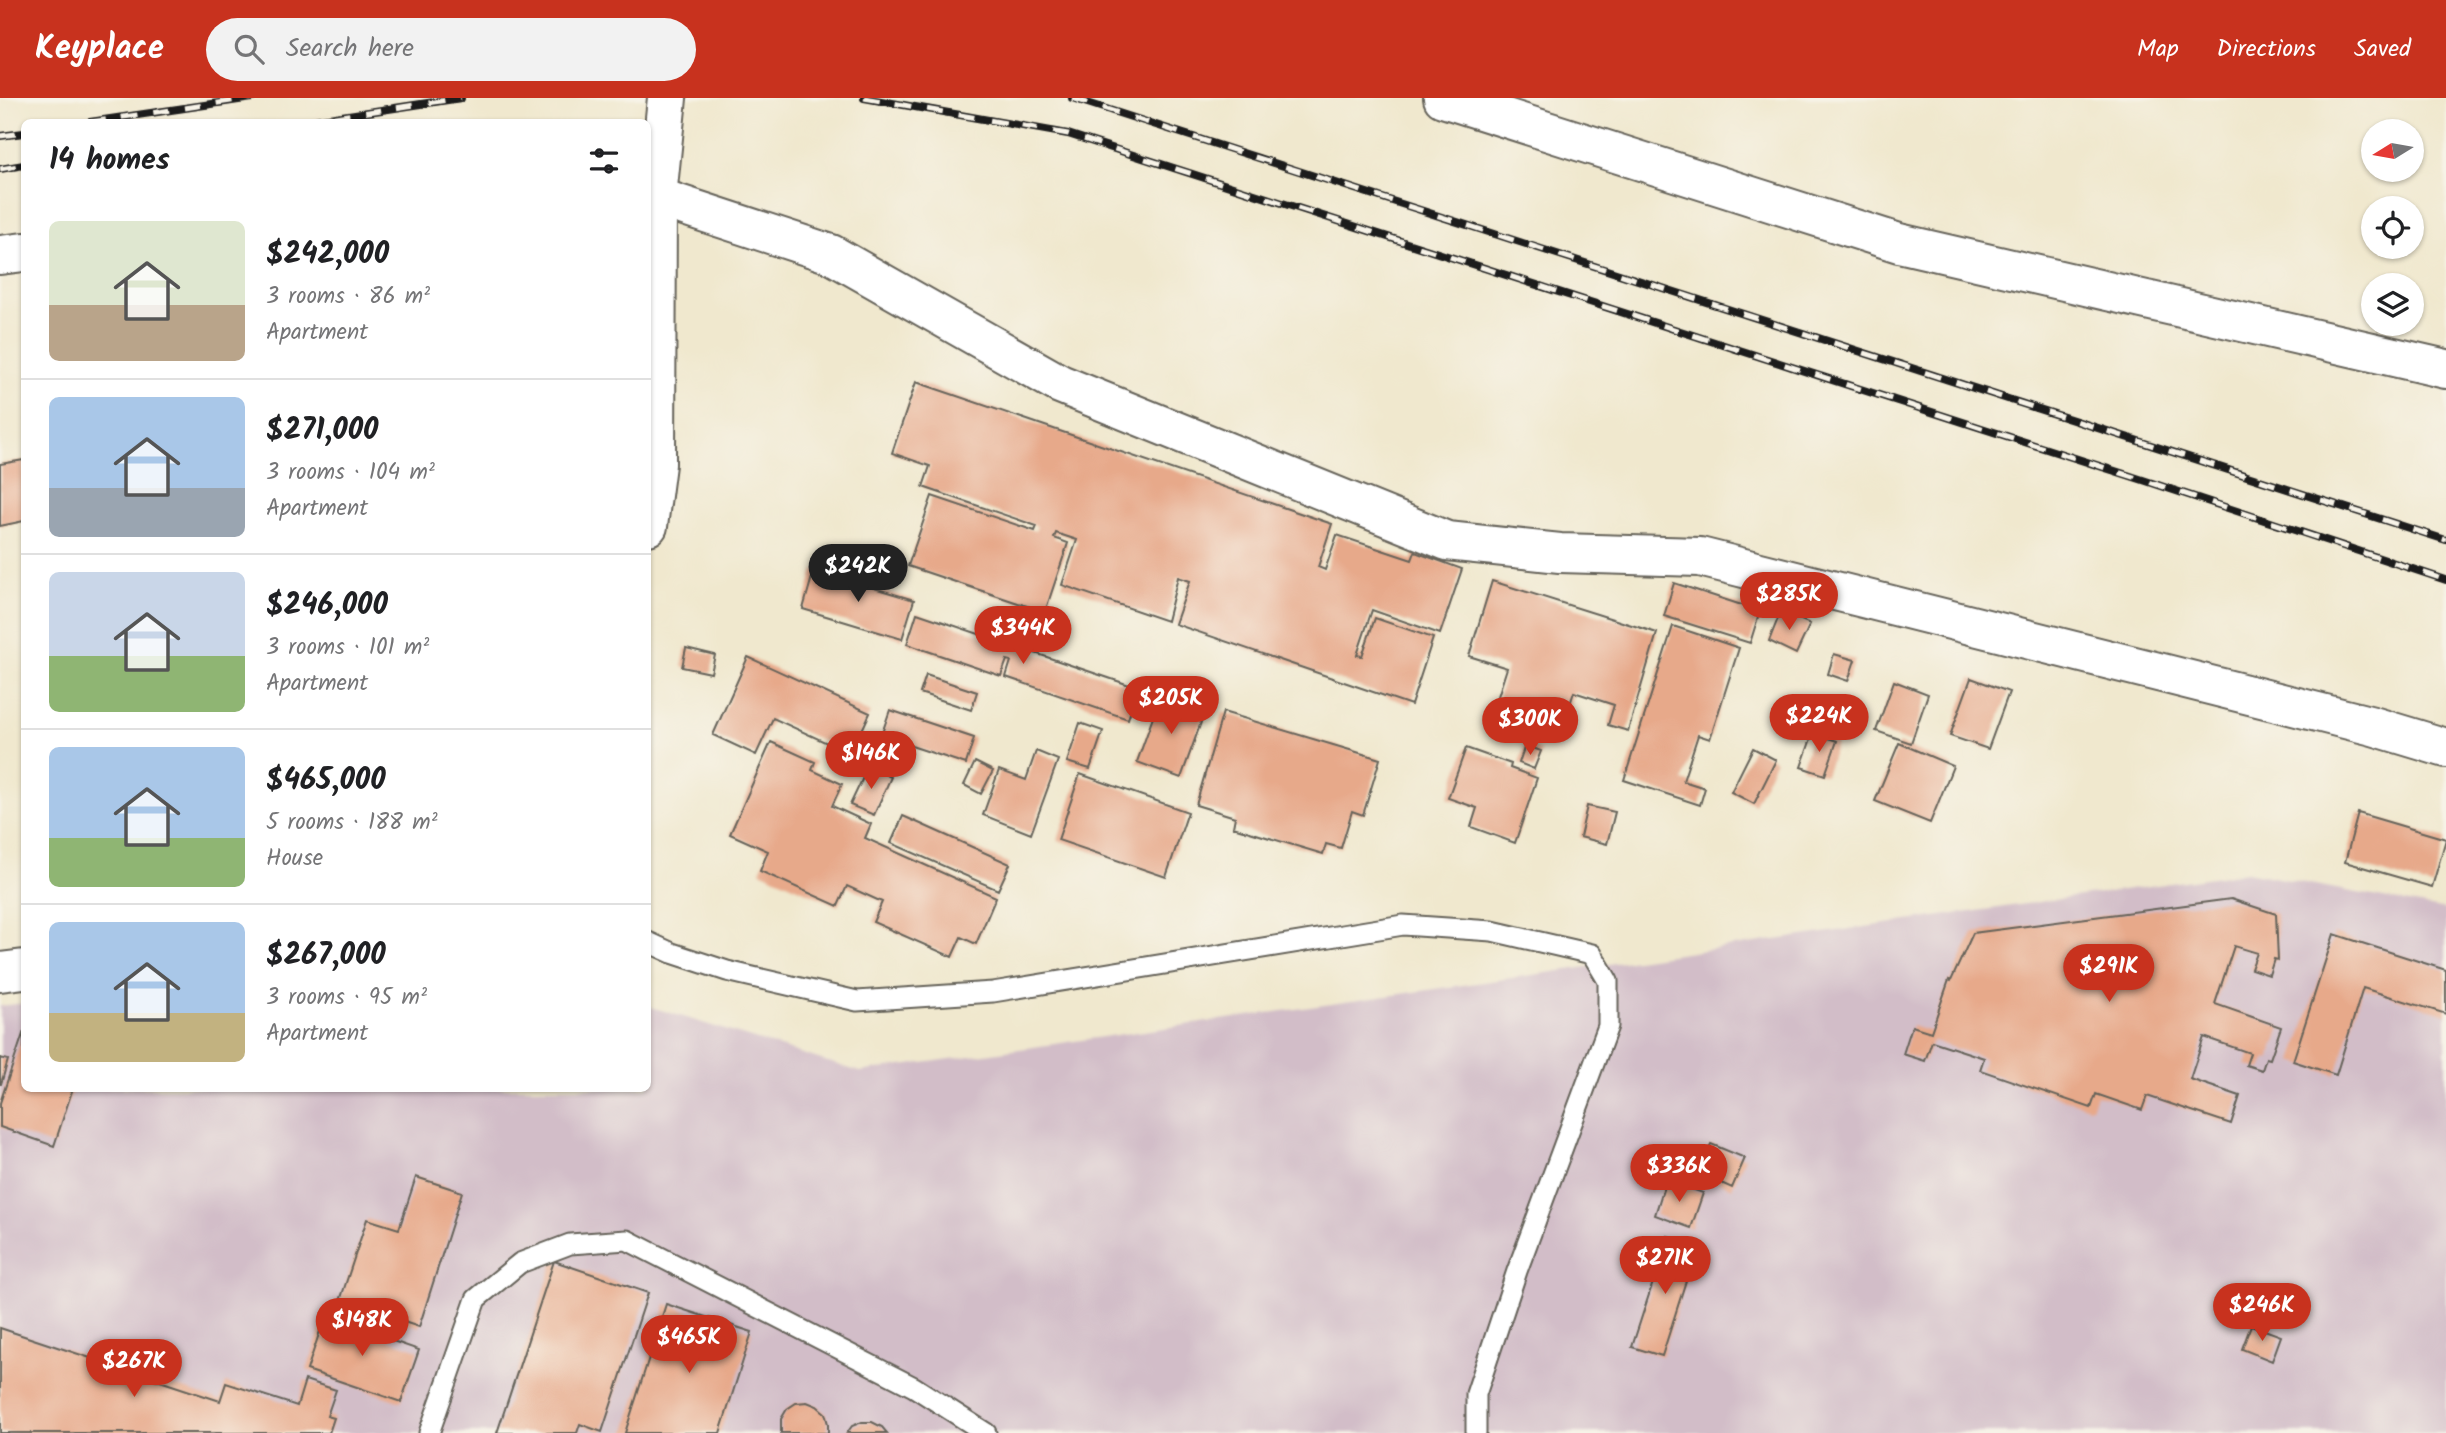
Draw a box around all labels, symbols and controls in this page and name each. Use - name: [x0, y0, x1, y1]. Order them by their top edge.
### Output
- search box: [206, 18, 696, 81]
- text: Keyplace: [35, 23, 164, 76]
- text: Search here: [286, 28, 414, 70]
- icon: search: [230, 30, 268, 68]
- text: Map: [2137, 30, 2179, 69]
- text: Directions: [2217, 30, 2316, 69]
- text: Saved: [2354, 30, 2411, 69]
- north arrow: [2361, 119, 2424, 182]
- map controls: [2361, 119, 2424, 336]
- text: 14 homes: [49, 137, 170, 185]
- icon: filters: [585, 142, 623, 180]
- button: locate: [2361, 196, 2424, 259]
- text: $242,000: [266, 231, 389, 279]
- icon: home: [105, 249, 189, 333]
- button: layers: [2361, 273, 2424, 336]
- text: 3 rooms · 86 m²: [266, 279, 430, 315]
- text: Apartment: [266, 315, 368, 351]
- text: $271,000: [266, 407, 379, 455]
- icon: home: [105, 425, 189, 509]
- text: 3 rooms · 104 m²: [266, 455, 435, 491]
- text: Apartment: [266, 491, 368, 527]
- pin: $242K: [809, 545, 907, 604]
- text: $242K: [825, 549, 891, 585]
- pin: $285K: [1740, 573, 1838, 632]
- text: $285K: [1756, 577, 1822, 613]
- text: $246,000: [266, 582, 388, 630]
- icon: home: [105, 600, 189, 684]
- pin: $344K: [974, 606, 1072, 666]
- text: $344K: [990, 611, 1056, 647]
- text: 3 rooms · 101 m²: [266, 630, 429, 666]
- text: Apartment: [266, 666, 368, 702]
- pin: $205K: [1122, 676, 1220, 736]
- text: $205K: [1139, 681, 1203, 717]
- pin: $224K: [1770, 694, 1868, 754]
- pin: $300K: [1481, 698, 1579, 757]
- text: $224K: [1786, 699, 1852, 735]
- text: $300K: [1498, 702, 1562, 738]
- pin: $146K: [822, 732, 920, 791]
- text: $146K: [841, 736, 901, 772]
- text: $465,000: [266, 757, 386, 805]
- icon: home: [105, 775, 189, 859]
- text: 5 rooms · 188 m²: [266, 805, 438, 841]
- text: House: [266, 841, 323, 877]
- text: $267,000: [266, 932, 386, 980]
- pin: $291K: [2060, 944, 2158, 1004]
- text: $291K: [2079, 949, 2139, 985]
- icon: home: [105, 950, 189, 1034]
- text: 3 rooms · 95 m²: [266, 980, 427, 1016]
- text: Apartment: [266, 1016, 368, 1052]
- pin: $336K: [1630, 1144, 1728, 1204]
- text: $336K: [1646, 1149, 1712, 1185]
- pin: $271K: [1616, 1236, 1714, 1296]
- text: $271K: [1636, 1241, 1694, 1277]
- pin: $246K: [2213, 1284, 2311, 1343]
- text: $246K: [2229, 1288, 2295, 1324]
- pin: $148K: [313, 1298, 411, 1358]
- text: $148K: [332, 1303, 392, 1339]
- pin: $465K: [640, 1316, 738, 1375]
- text: $465K: [657, 1320, 721, 1356]
- pin: $267K: [85, 1340, 183, 1399]
- text: $267K: [102, 1344, 166, 1380]

